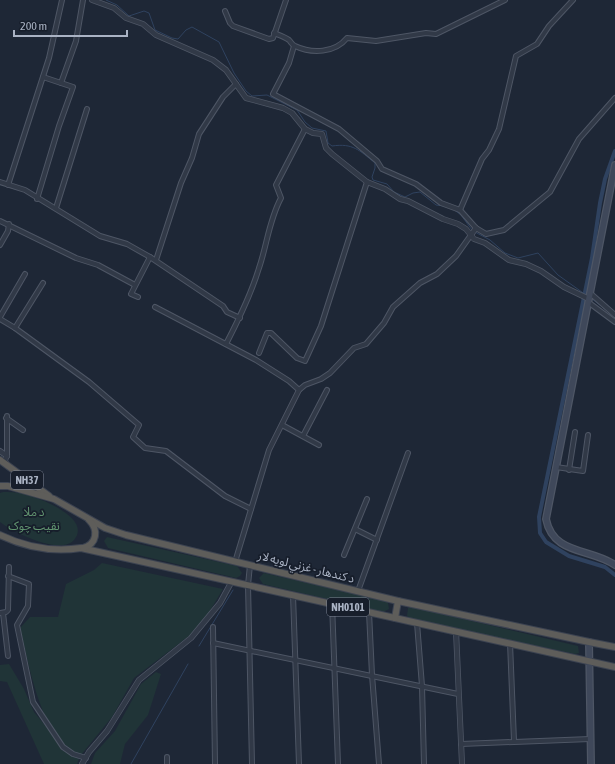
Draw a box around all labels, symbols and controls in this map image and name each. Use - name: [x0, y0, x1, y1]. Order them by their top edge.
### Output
- scale bar: [14, 12, 127, 38]
- text: 200 m: [20, 19, 47, 33]
- road number: NH37: [11, 471, 43, 489]
- park label: د ملا نقيب چوک: [8, 505, 60, 534]
- street label: د کندهار - غزني لويه لار: [255, 548, 356, 589]
- road number: NH0101: [327, 598, 369, 616]

